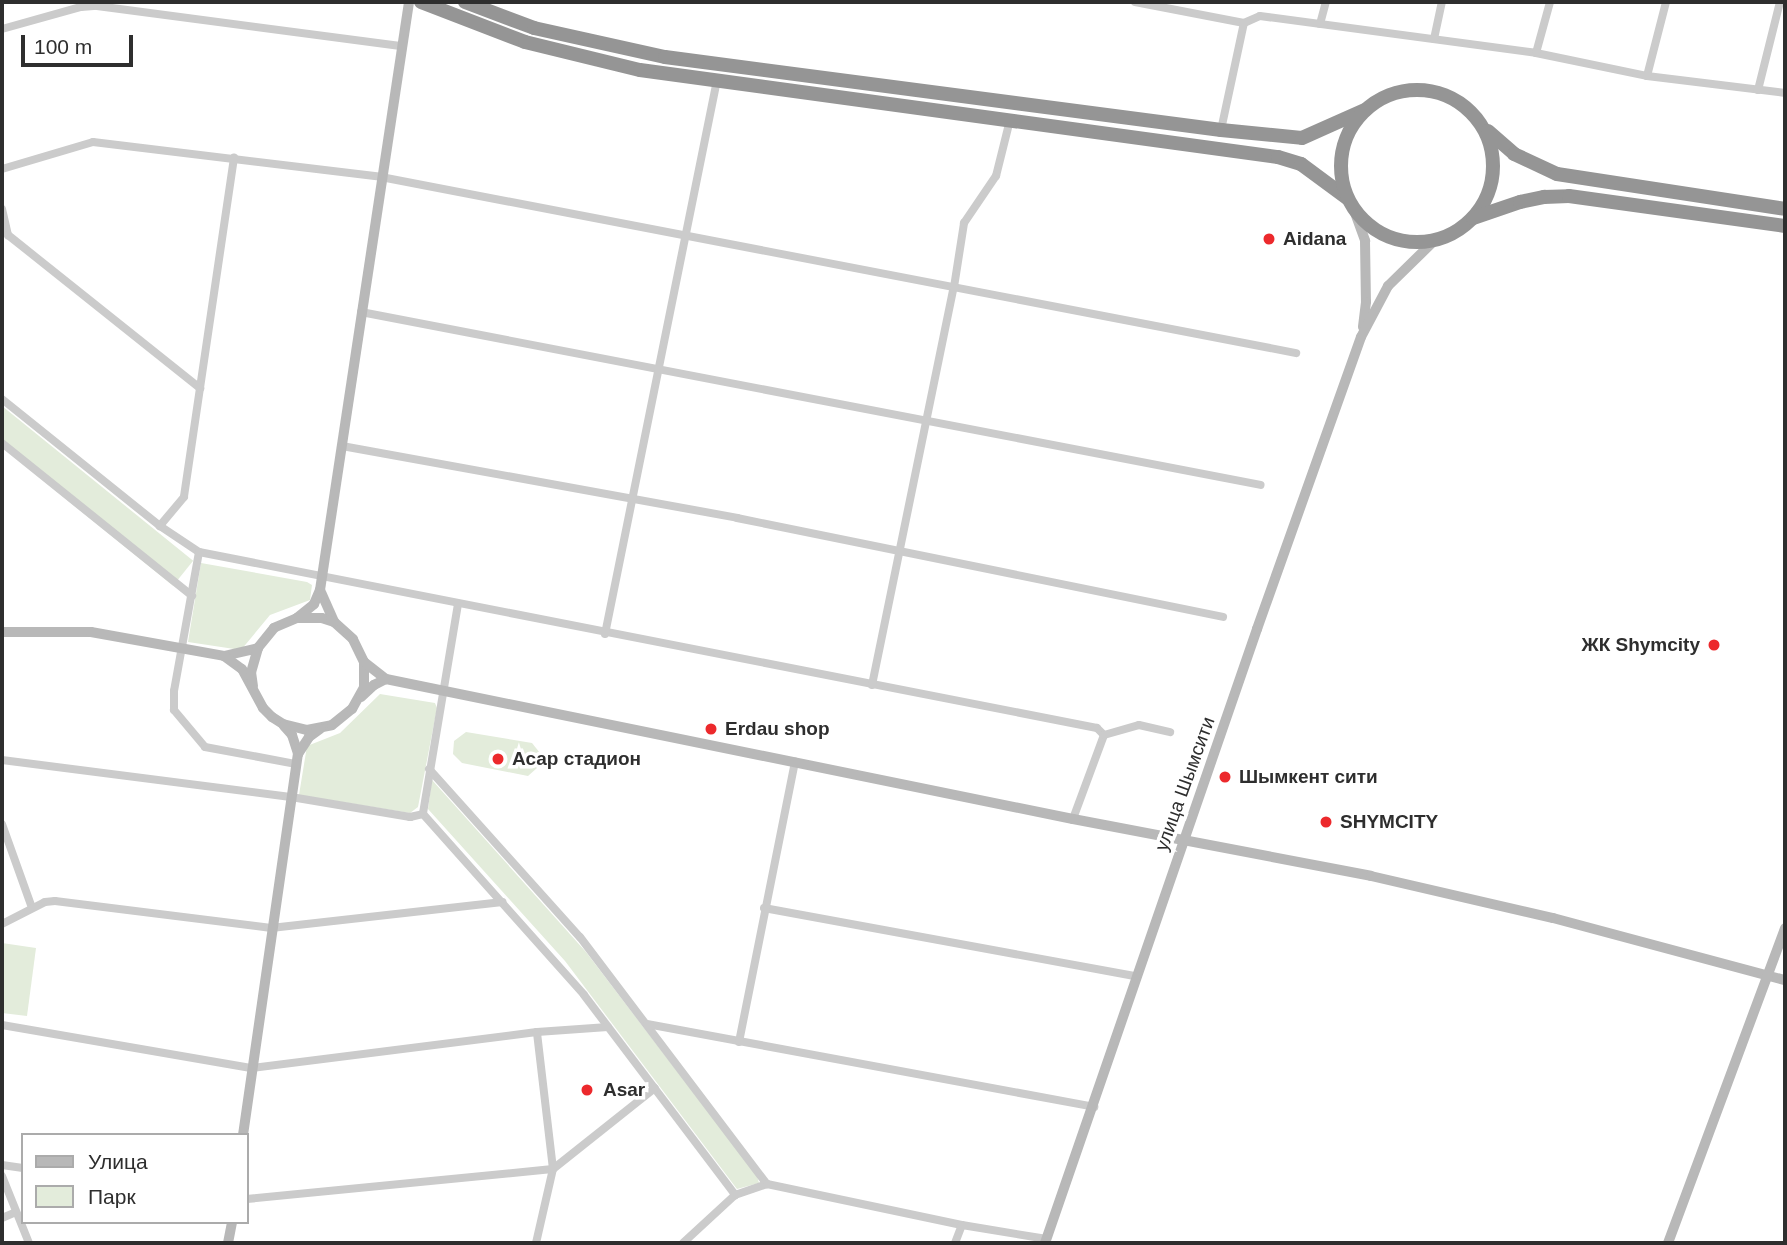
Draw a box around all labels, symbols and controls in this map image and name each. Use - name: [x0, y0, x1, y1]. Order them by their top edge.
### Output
- scale bar: [24, 21, 136, 65]
- text: 100 m: [34, 35, 92, 58]
- place label: Aidana: [1283, 228, 1346, 250]
- marker: Aidana: [1261, 231, 1277, 247]
- place label: ЖК Shymcity: [1581, 634, 1700, 656]
- marker: ЖК Shymcity: [1706, 637, 1722, 653]
- street label: улица Шымсити: [1150, 714, 1220, 854]
- place label: Erdau shop: [725, 718, 830, 740]
- marker: Erdau shop: [703, 721, 719, 737]
- place label: Асар стадион: [512, 748, 641, 770]
- marker: Асар стадион: [490, 751, 506, 767]
- place label: Шымкент сити: [1239, 766, 1378, 788]
- marker: Шымкент сити: [1217, 769, 1233, 785]
- place label: SHYMCITY: [1340, 811, 1438, 833]
- marker: SHYMCITY: [1318, 814, 1334, 830]
- place label: Asar: [603, 1079, 645, 1101]
- marker: Asar: [577, 1080, 597, 1100]
- legend: [21, 1133, 248, 1224]
- text: Улица: [88, 1150, 148, 1173]
- text: Парк: [88, 1185, 136, 1208]

